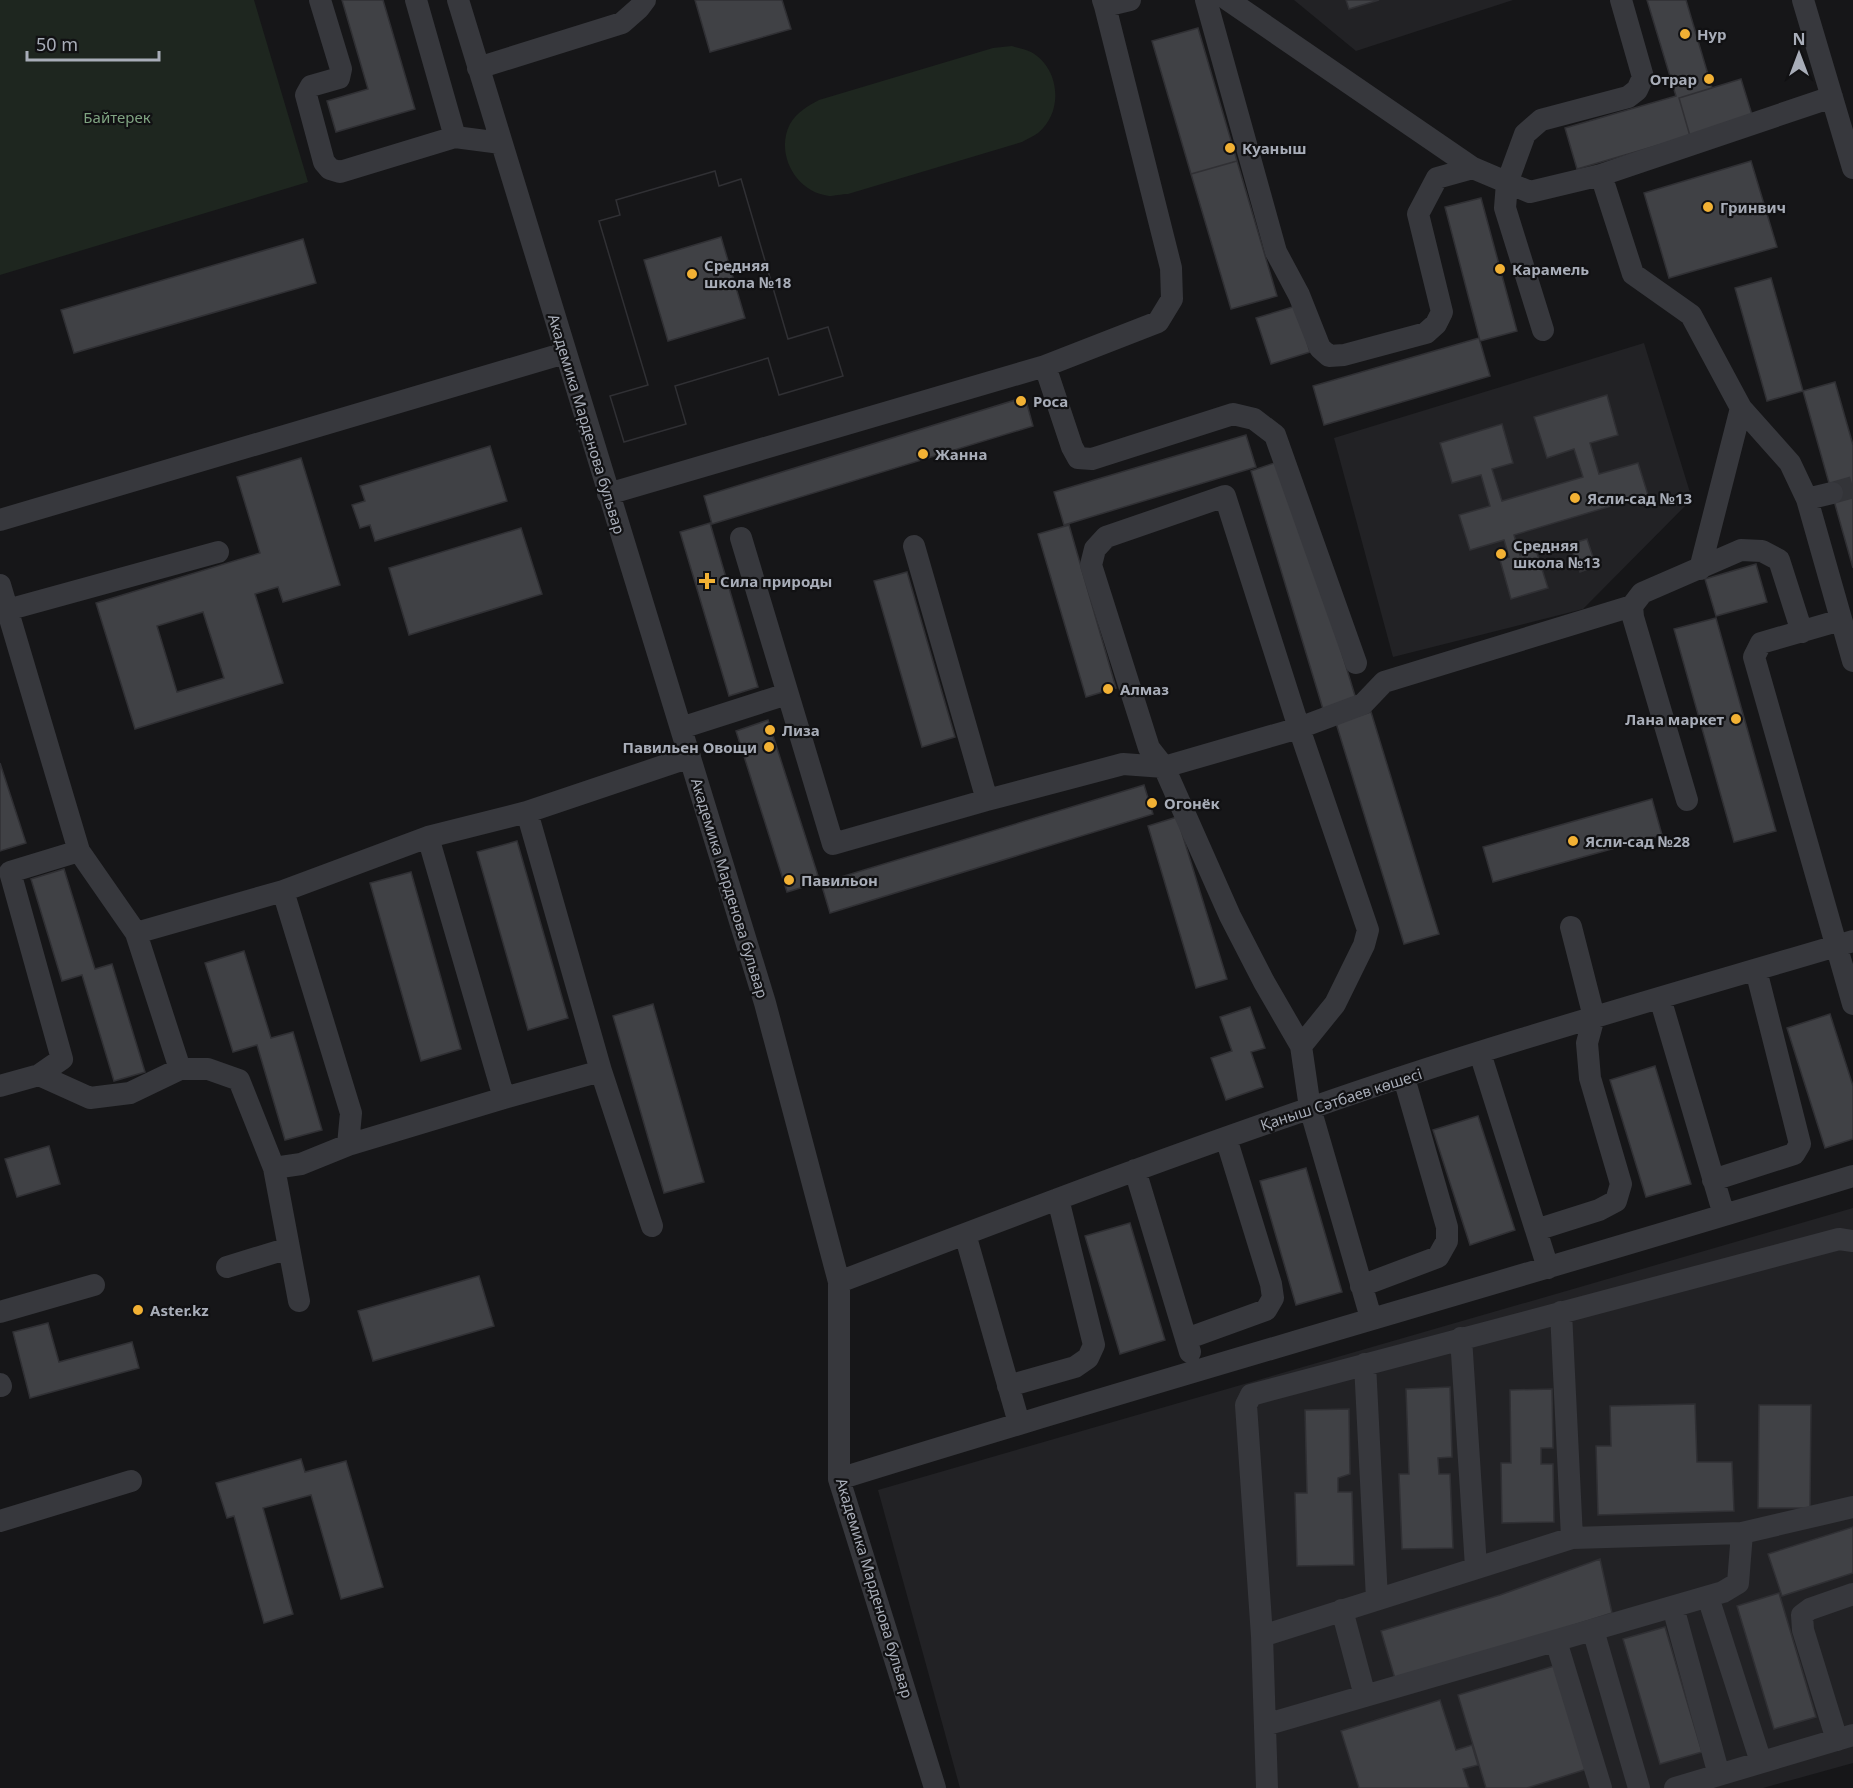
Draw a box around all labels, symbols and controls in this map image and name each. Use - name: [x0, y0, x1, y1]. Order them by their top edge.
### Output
- scale bar: [27, 24, 159, 62]
- place label: Нур: [1697, 24, 1727, 44]
- north arrow: [1769, 24, 1829, 84]
- marker: Нур: [1678, 27, 1692, 41]
- text: N: [1792, 28, 1806, 50]
- text: 50 m: [36, 32, 78, 56]
- place label: Отрар: [1650, 69, 1697, 89]
- marker: Отрар: [1702, 72, 1716, 86]
- park label: Байтерек: [83, 107, 151, 127]
- place label: Куаныш: [1242, 138, 1307, 158]
- marker: Куаныш: [1223, 141, 1237, 155]
- place label: Гринвич: [1720, 197, 1786, 217]
- marker: Гринвич: [1701, 200, 1715, 214]
- place label: Средняя школа №18: [704, 255, 792, 292]
- place label: Карамель: [1512, 259, 1589, 279]
- marker: Карамель: [1493, 262, 1507, 276]
- marker: Средняя школа №18: [685, 267, 699, 281]
- street label: Академика Марденова бульвар: [544, 312, 630, 536]
- place label: Роса: [1033, 391, 1068, 411]
- marker: Роса: [1014, 394, 1028, 408]
- place label: Жанна: [935, 444, 987, 464]
- marker: Жанна: [916, 447, 930, 461]
- place label: Ясли-сад №13: [1587, 488, 1692, 508]
- marker: Ясли-сад №13: [1568, 491, 1582, 505]
- place label: Средняя школа №13: [1513, 535, 1600, 572]
- marker: Средняя школа №13: [1494, 547, 1508, 561]
- place label: Сила природы: [720, 571, 832, 591]
- marker: Сила природы: [698, 572, 716, 590]
- place label: Алмаз: [1120, 679, 1169, 699]
- marker: Алмаз: [1101, 682, 1115, 696]
- place label: Лана маркет: [1625, 709, 1724, 729]
- marker: Лана маркет: [1729, 712, 1743, 726]
- place label: Лиза: [782, 720, 820, 740]
- marker: Лиза: [763, 723, 777, 737]
- place label: Павильен Овощи: [623, 737, 757, 757]
- marker: Павильен Овощи: [762, 740, 776, 754]
- street label: Академика Марденова бульвар: [687, 776, 773, 1000]
- place label: Огонёк: [1164, 793, 1221, 813]
- marker: Огонёк: [1145, 796, 1159, 810]
- place label: Ясли-сад №28: [1585, 831, 1691, 851]
- marker: Ясли-сад №28: [1566, 834, 1580, 848]
- place label: Павильон: [801, 870, 878, 890]
- marker: Павильон: [782, 873, 796, 887]
- street label: Қаныш Сәтбаев көшесі: [1258, 1063, 1424, 1135]
- place label: Aster.kz: [150, 1300, 209, 1320]
- marker: Aster.kz: [131, 1303, 145, 1317]
- street label: Академика Марденова бульвар: [832, 1476, 918, 1700]

